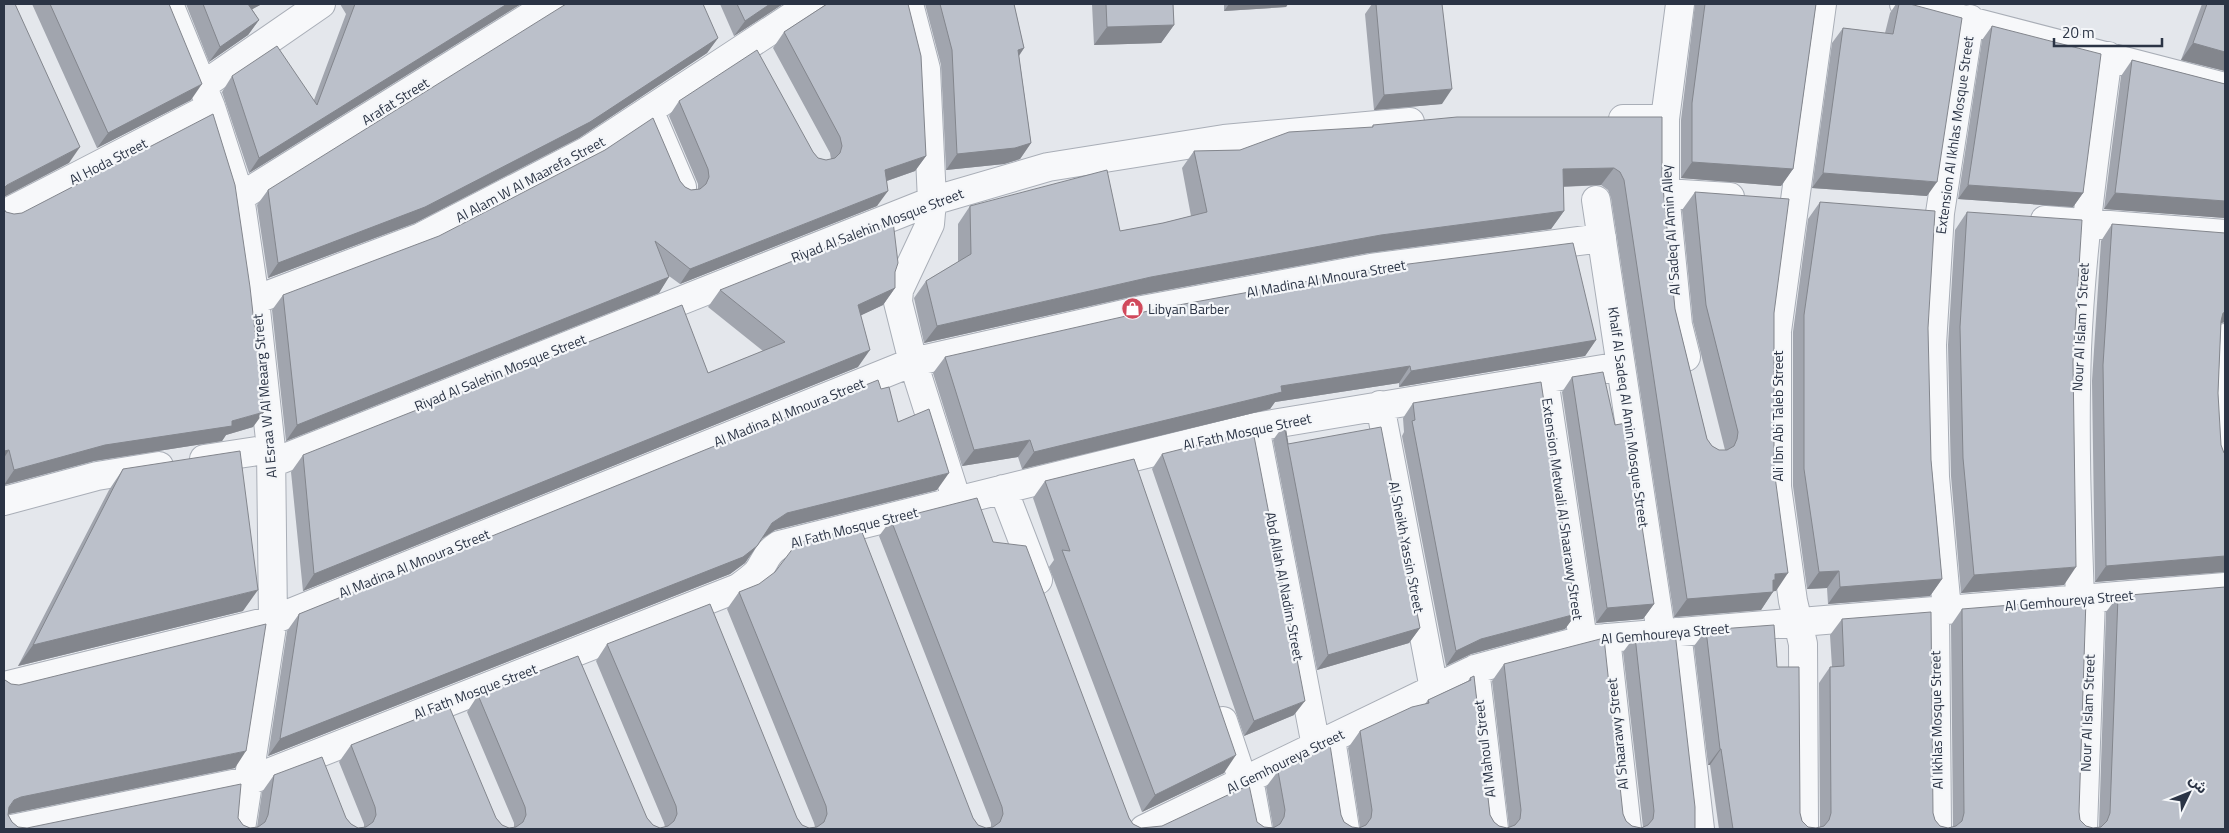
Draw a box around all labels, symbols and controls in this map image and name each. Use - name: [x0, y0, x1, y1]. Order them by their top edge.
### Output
- scale bar: [2054, 15, 2162, 47]
- text: 20 m: [2062, 21, 2095, 44]
- street label: Extension Al Ikhlas Mosque Street: [1930, 34, 1978, 235]
- street label: Arafat Street: [357, 72, 433, 130]
- street label: Al Alam W Al Maarefa Street: [452, 131, 609, 227]
- street label: Al Hoda Street: [65, 132, 151, 190]
- street label: Al Sadeq Al Amin Alley: [1655, 164, 1685, 296]
- street label: Riyad Al Salehin Mosque Street: [788, 182, 966, 268]
- street label: Al Madina Al Mnoura Street: [1245, 254, 1407, 302]
- street label: Nour Al Islam 1 Street: [2066, 262, 2094, 392]
- shop icon: Libyan Barber: [1120, 296, 1144, 320]
- place label: Libyan Barber: [1148, 298, 1229, 319]
- street label: Khalf Al Sadeq Al Amin Mosque Street: [1603, 305, 1655, 529]
- street label: Al Esraa W Al Meaarg Street: [246, 313, 282, 479]
- street label: Riyad Al Salehin Mosque Street: [411, 328, 589, 416]
- street label: Ali Ibn Abi Taleb Street: [1767, 350, 1788, 481]
- street label: Al Madina Al Mnoura Street: [710, 372, 868, 452]
- street label: Extension Metwali Al Shaarawy Street: [1537, 397, 1589, 621]
- street label: Al Fath Mosque Street: [1181, 407, 1313, 455]
- street label: Al Sheikh Yassin Street: [1384, 479, 1430, 615]
- street label: Al Fath Mosque Street: [788, 501, 920, 553]
- street label: Abd Allah Al Nadim Street: [1260, 510, 1310, 662]
- street label: Al Madina Al Mnoura Street: [335, 523, 493, 603]
- street label: Al Gemhoureya Street: [2004, 584, 2134, 616]
- street label: Al Gemhoureya Street: [1600, 617, 1730, 649]
- street label: Al Ikhlas Mosque Street: [1924, 650, 1948, 790]
- street label: Nour Al Islam Street: [2074, 654, 2100, 772]
- street label: Al Fath Mosque Street: [410, 658, 540, 724]
- street label: Al Shaarawy Street: [1601, 677, 1633, 791]
- street label: Al Mahoul Street: [1468, 699, 1500, 799]
- street label: Al Gemhoureya Street: [1222, 723, 1348, 799]
- north arrow: [2164, 768, 2214, 818]
- text: ش: [2185, 770, 2213, 798]

